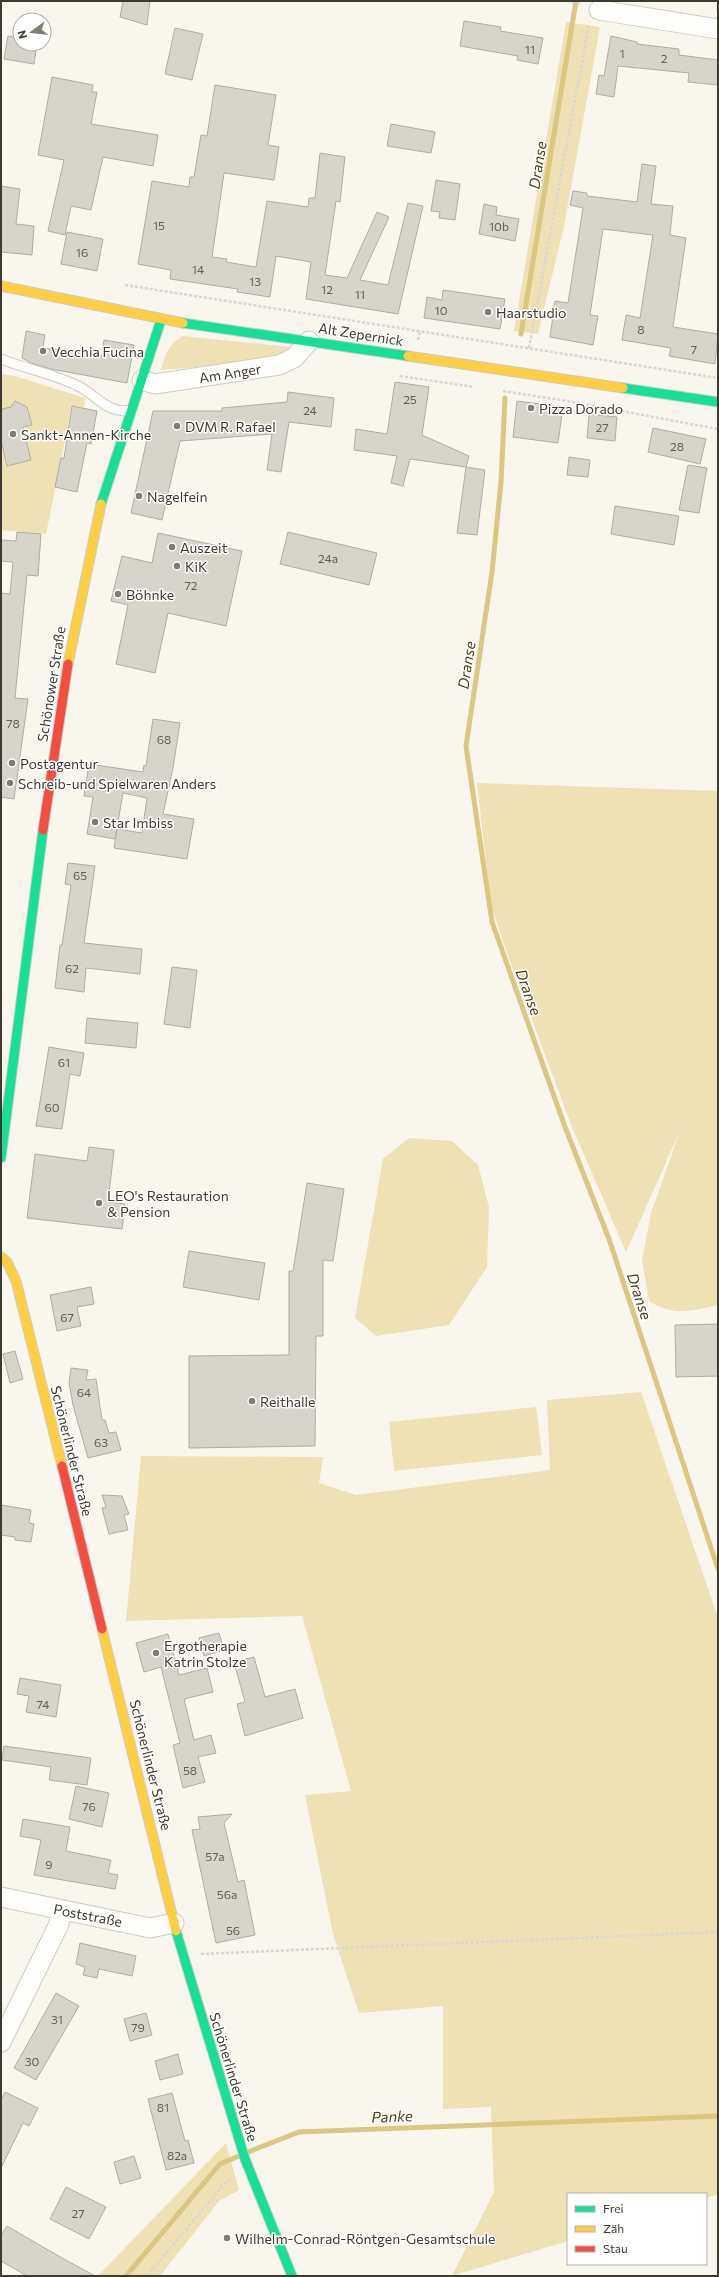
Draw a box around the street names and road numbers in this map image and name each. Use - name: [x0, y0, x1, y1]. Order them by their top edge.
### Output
- street label: Alt Zepernick: [317, 319, 405, 349]
- street label: Am Anger: [198, 360, 263, 386]
- street label: Schönower Straße: [33, 625, 69, 743]
- street label: Schönerlinder Straße: [48, 1384, 96, 1518]
- street label: Schönerlinder Straße: [127, 1698, 175, 1832]
- street label: Poststraße: [52, 1900, 124, 1930]
- street label: Schönerlinder Straße: [206, 2010, 262, 2144]

